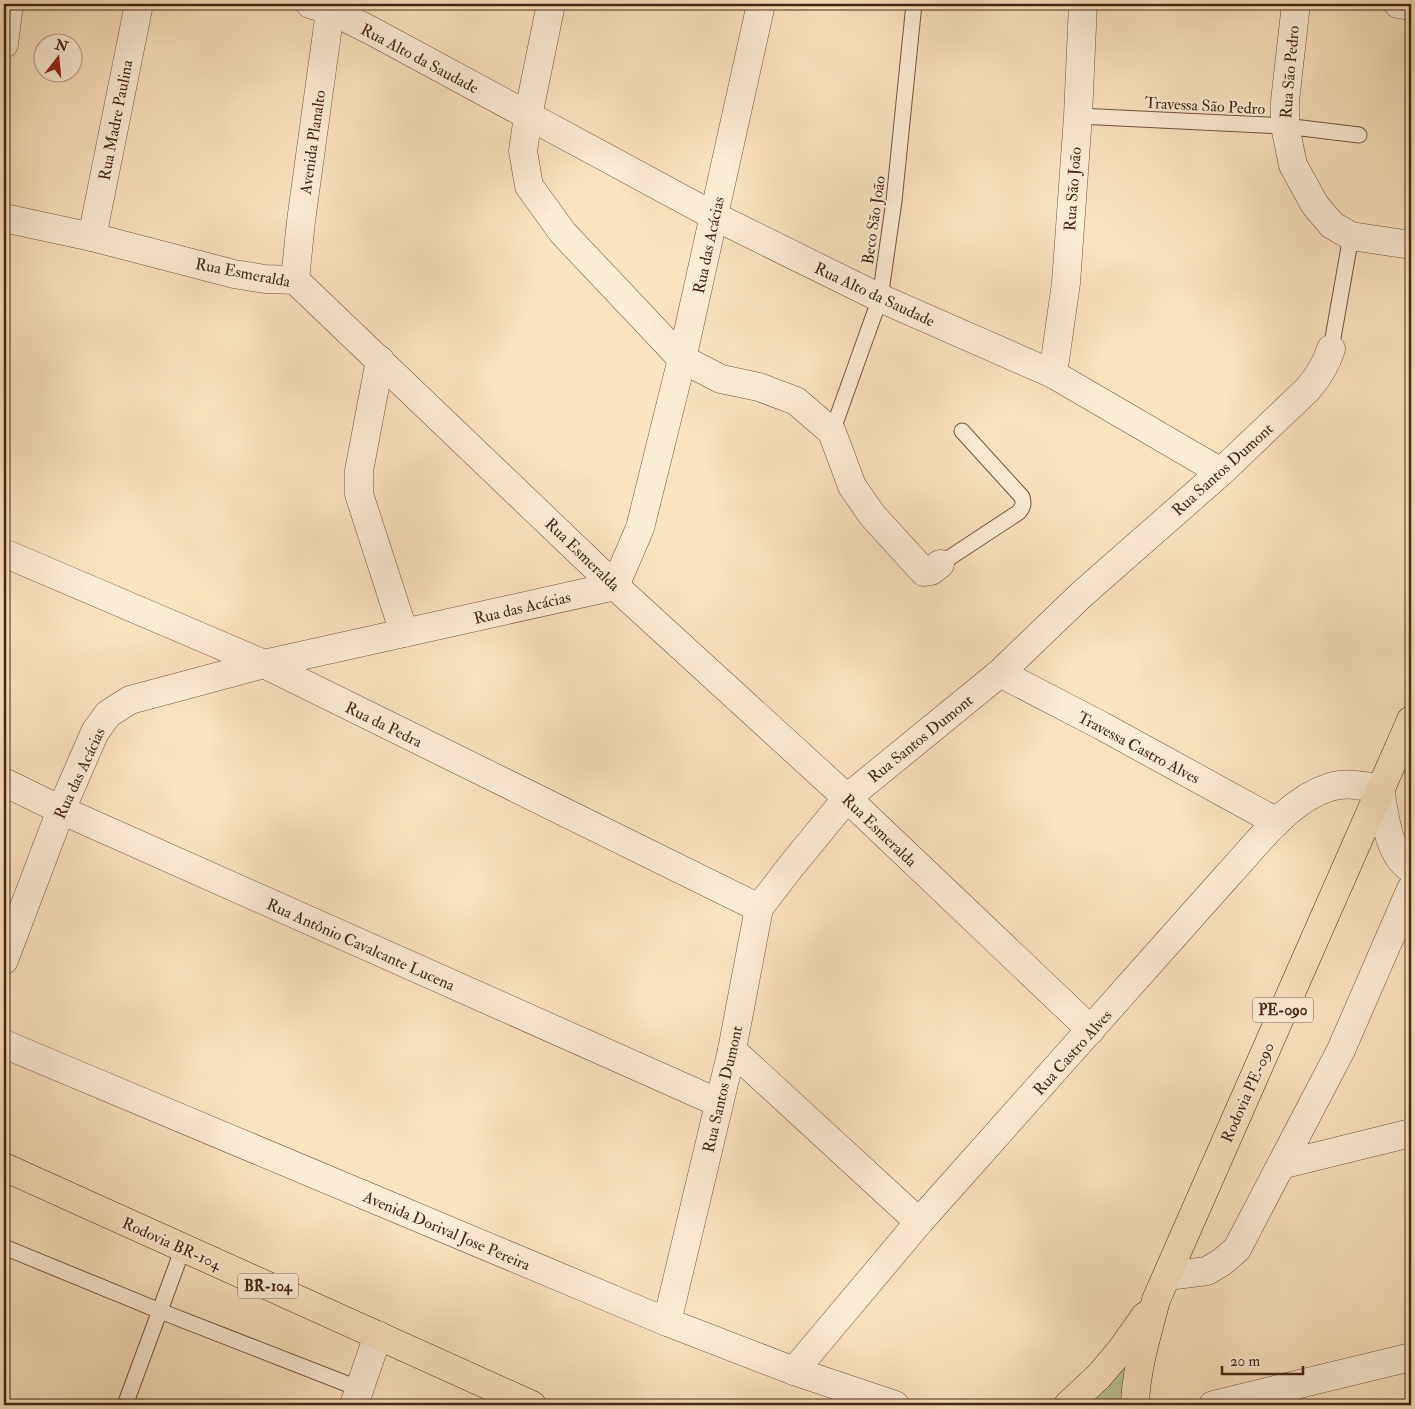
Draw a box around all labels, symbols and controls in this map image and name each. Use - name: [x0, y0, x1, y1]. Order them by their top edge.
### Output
- street label: Rua Alto da Saudade: [357, 19, 482, 98]
- street label: Rua São Pedro: [1276, 25, 1304, 119]
- north arrow: [32, 32, 82, 82]
- text: N: [52, 36, 70, 56]
- street label: Rua Madre Paulina: [94, 58, 138, 182]
- street label: Avenida Planalto: [296, 88, 330, 197]
- street label: Travessa São Pedro: [1144, 93, 1266, 119]
- street label: Rua São João: [1060, 146, 1087, 232]
- street label: Beco São João: [858, 174, 891, 266]
- street label: Rua das Acácias: [689, 195, 729, 296]
- street label: Rua Esmeralda: [193, 254, 293, 292]
- street label: Rua Alto da Saudade: [811, 258, 938, 332]
- street label: Rua Santos Dumont: [1168, 419, 1277, 521]
- street label: Rua Esmeralda: [541, 514, 624, 596]
- street label: Rua das Acácias: [472, 587, 573, 629]
- street label: Rua Santos Dumont: [864, 690, 977, 787]
- street label: Rua da Pedra: [342, 698, 426, 752]
- street label: Travessa Castro Alves: [1074, 707, 1203, 789]
- street label: Rua das Acácias: [50, 724, 110, 822]
- street label: Rua Esmeralda: [838, 790, 921, 872]
- street label: Rua Antônio Cavalcante Lucena: [263, 894, 458, 996]
- road number: PE-090: [1253, 998, 1313, 1022]
- street label: Rua Castro Alves: [1029, 1006, 1116, 1100]
- street label: Rua Santos Dumont: [699, 1024, 747, 1155]
- street label: Rodovia PE-090: [1217, 1039, 1279, 1146]
- street label: Avenida Dorival Jose Pereira: [359, 1186, 534, 1276]
- street label: Rodovia BR-104: [119, 1213, 226, 1275]
- road number: BR-104: [238, 1274, 298, 1298]
- scale bar: [1222, 1344, 1304, 1376]
- text: 20 m: [1230, 1352, 1260, 1371]

